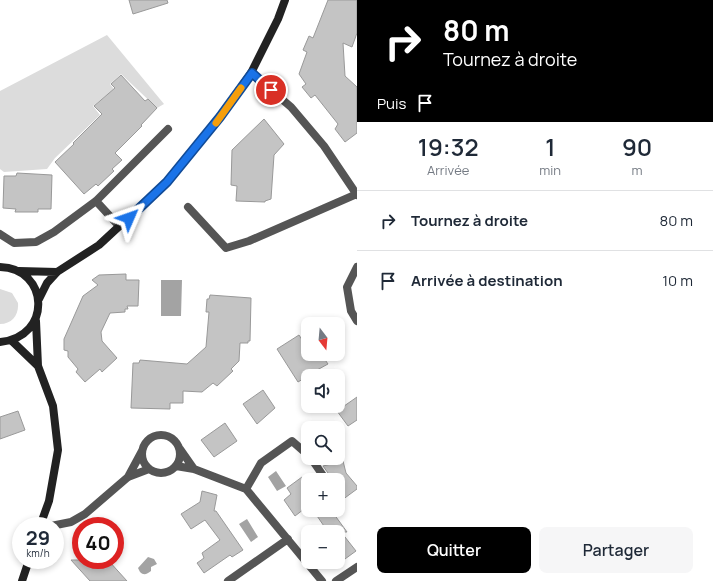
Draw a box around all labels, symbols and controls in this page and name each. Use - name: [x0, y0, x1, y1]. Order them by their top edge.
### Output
- text: 80 m: [443, 11, 509, 49]
- icon: right: [377, 16, 429, 68]
- text: Tournez à droite: [443, 47, 577, 71]
- pin: [254, 73, 288, 107]
- icon: arrive: [260, 79, 282, 101]
- icon: arrive: [414, 92, 436, 114]
- text: Puis: [377, 93, 406, 114]
- text: 19:32: [418, 130, 479, 163]
- text: 1: [545, 130, 555, 163]
- text: 90: [622, 130, 652, 163]
- text: Arrivée: [427, 161, 469, 179]
- text: min: [539, 161, 561, 179]
- text: m: [632, 161, 643, 179]
- position arrow: [108, 197, 150, 239]
- icon: right: [377, 210, 399, 232]
- text: Tournez à droite: [411, 210, 528, 231]
- text: 80 m: [659, 210, 693, 231]
- icon: arrive: [377, 270, 399, 292]
- text: Arrivée à destination: [411, 270, 563, 291]
- text: 10 m: [662, 270, 693, 291]
- north arrow: [301, 317, 345, 361]
- map controls: [301, 317, 345, 569]
- button: sound: [301, 369, 345, 413]
- button: search: [301, 421, 345, 465]
- button: +: [301, 473, 345, 517]
- speed limit sign: 40: [72, 517, 124, 569]
- text: 29: [26, 524, 50, 551]
- button: −: [301, 525, 345, 569]
- button: Quitter: [377, 527, 531, 573]
- button: Partager: [539, 527, 693, 573]
- text: km/h: [26, 546, 50, 560]

